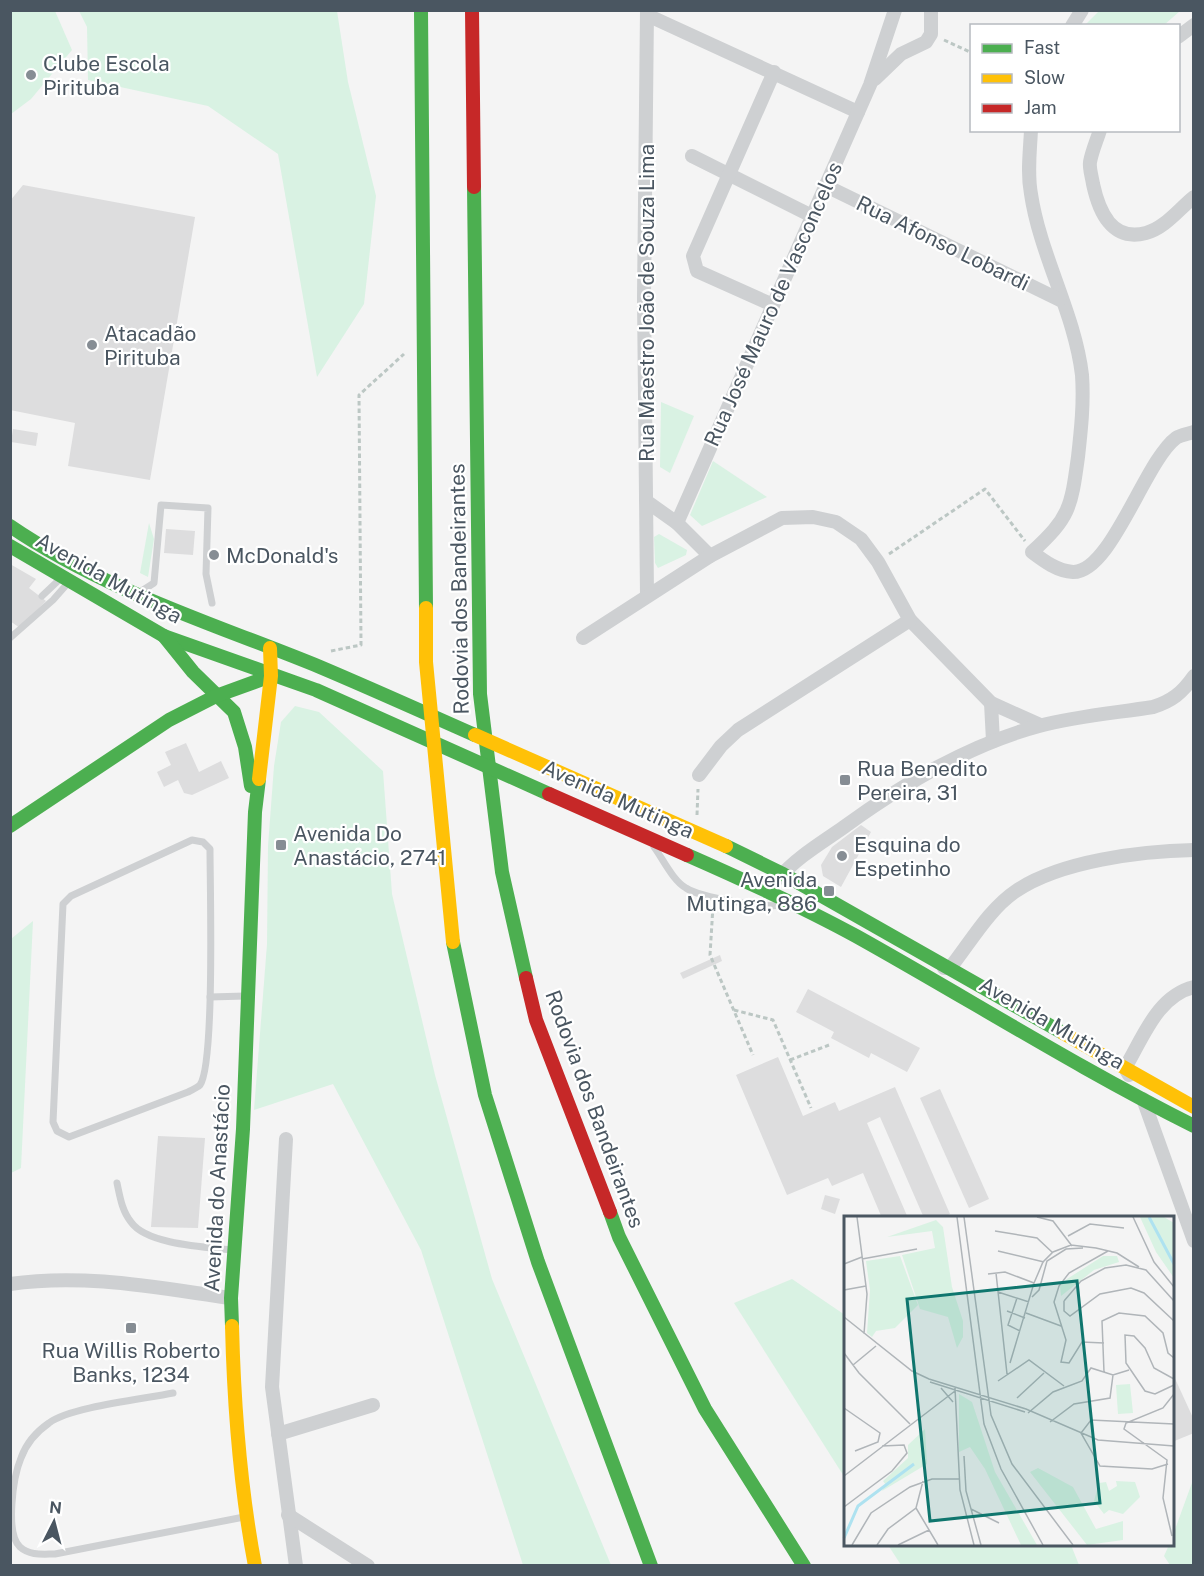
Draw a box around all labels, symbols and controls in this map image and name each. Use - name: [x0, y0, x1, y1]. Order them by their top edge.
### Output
- legend: [970, 24, 1180, 132]
- text: Fast: [1024, 37, 1060, 58]
- place label: Clube Escola Pirituba: [43, 51, 170, 100]
- text: Slow: [1024, 67, 1065, 88]
- marker: Clube Escola Pirituba: [24, 68, 38, 82]
- text: Jam: [1024, 97, 1057, 118]
- street label: Rua Maestro João de Souza Lima: [634, 144, 659, 462]
- street label: Rua José Mauro de Vasconcelos: [699, 158, 847, 450]
- street label: Rua Afonso Lobardi: [852, 190, 1034, 296]
- place label: Atacadão Pirituba: [104, 321, 196, 370]
- marker: Atacadão Pirituba: [85, 338, 99, 352]
- street label: Rodovia dos Bandeirantes: [444, 463, 474, 715]
- street label: Avenida Mutinga: [32, 527, 186, 629]
- place label: McDonald's: [226, 543, 338, 568]
- marker: McDonald's: [207, 548, 221, 562]
- street label: Avenida Mutinga: [538, 754, 698, 844]
- place label: Rua Benedito Pereira, 31: [857, 756, 988, 805]
- marker: Rua Benedito Pereira, 31: [838, 773, 852, 787]
- place label: Avenida Do Anastácio, 2741: [293, 821, 446, 870]
- place label: Esquina do Espetinho: [854, 832, 961, 881]
- marker: Avenida Do Anastácio, 2741: [274, 838, 288, 852]
- marker: Esquina do Espetinho: [835, 849, 849, 863]
- place label: Avenida Mutinga, 886: [686, 867, 817, 916]
- marker: Avenida Mutinga, 886: [822, 884, 836, 898]
- street label: Avenida Mutinga: [975, 971, 1129, 1075]
- street label: Rodovia dos Bandeirantes: [540, 987, 650, 1231]
- street label: Avenida do Anastácio: [199, 1083, 235, 1293]
- inset map: [844, 1216, 1174, 1546]
- marker: Rua Willis Roberto Banks, 1234: [124, 1321, 138, 1335]
- place label: Rua Willis Roberto Banks, 1234: [42, 1338, 220, 1387]
- north arrow: [24, 1492, 84, 1552]
- text: N: [48, 1497, 63, 1518]

